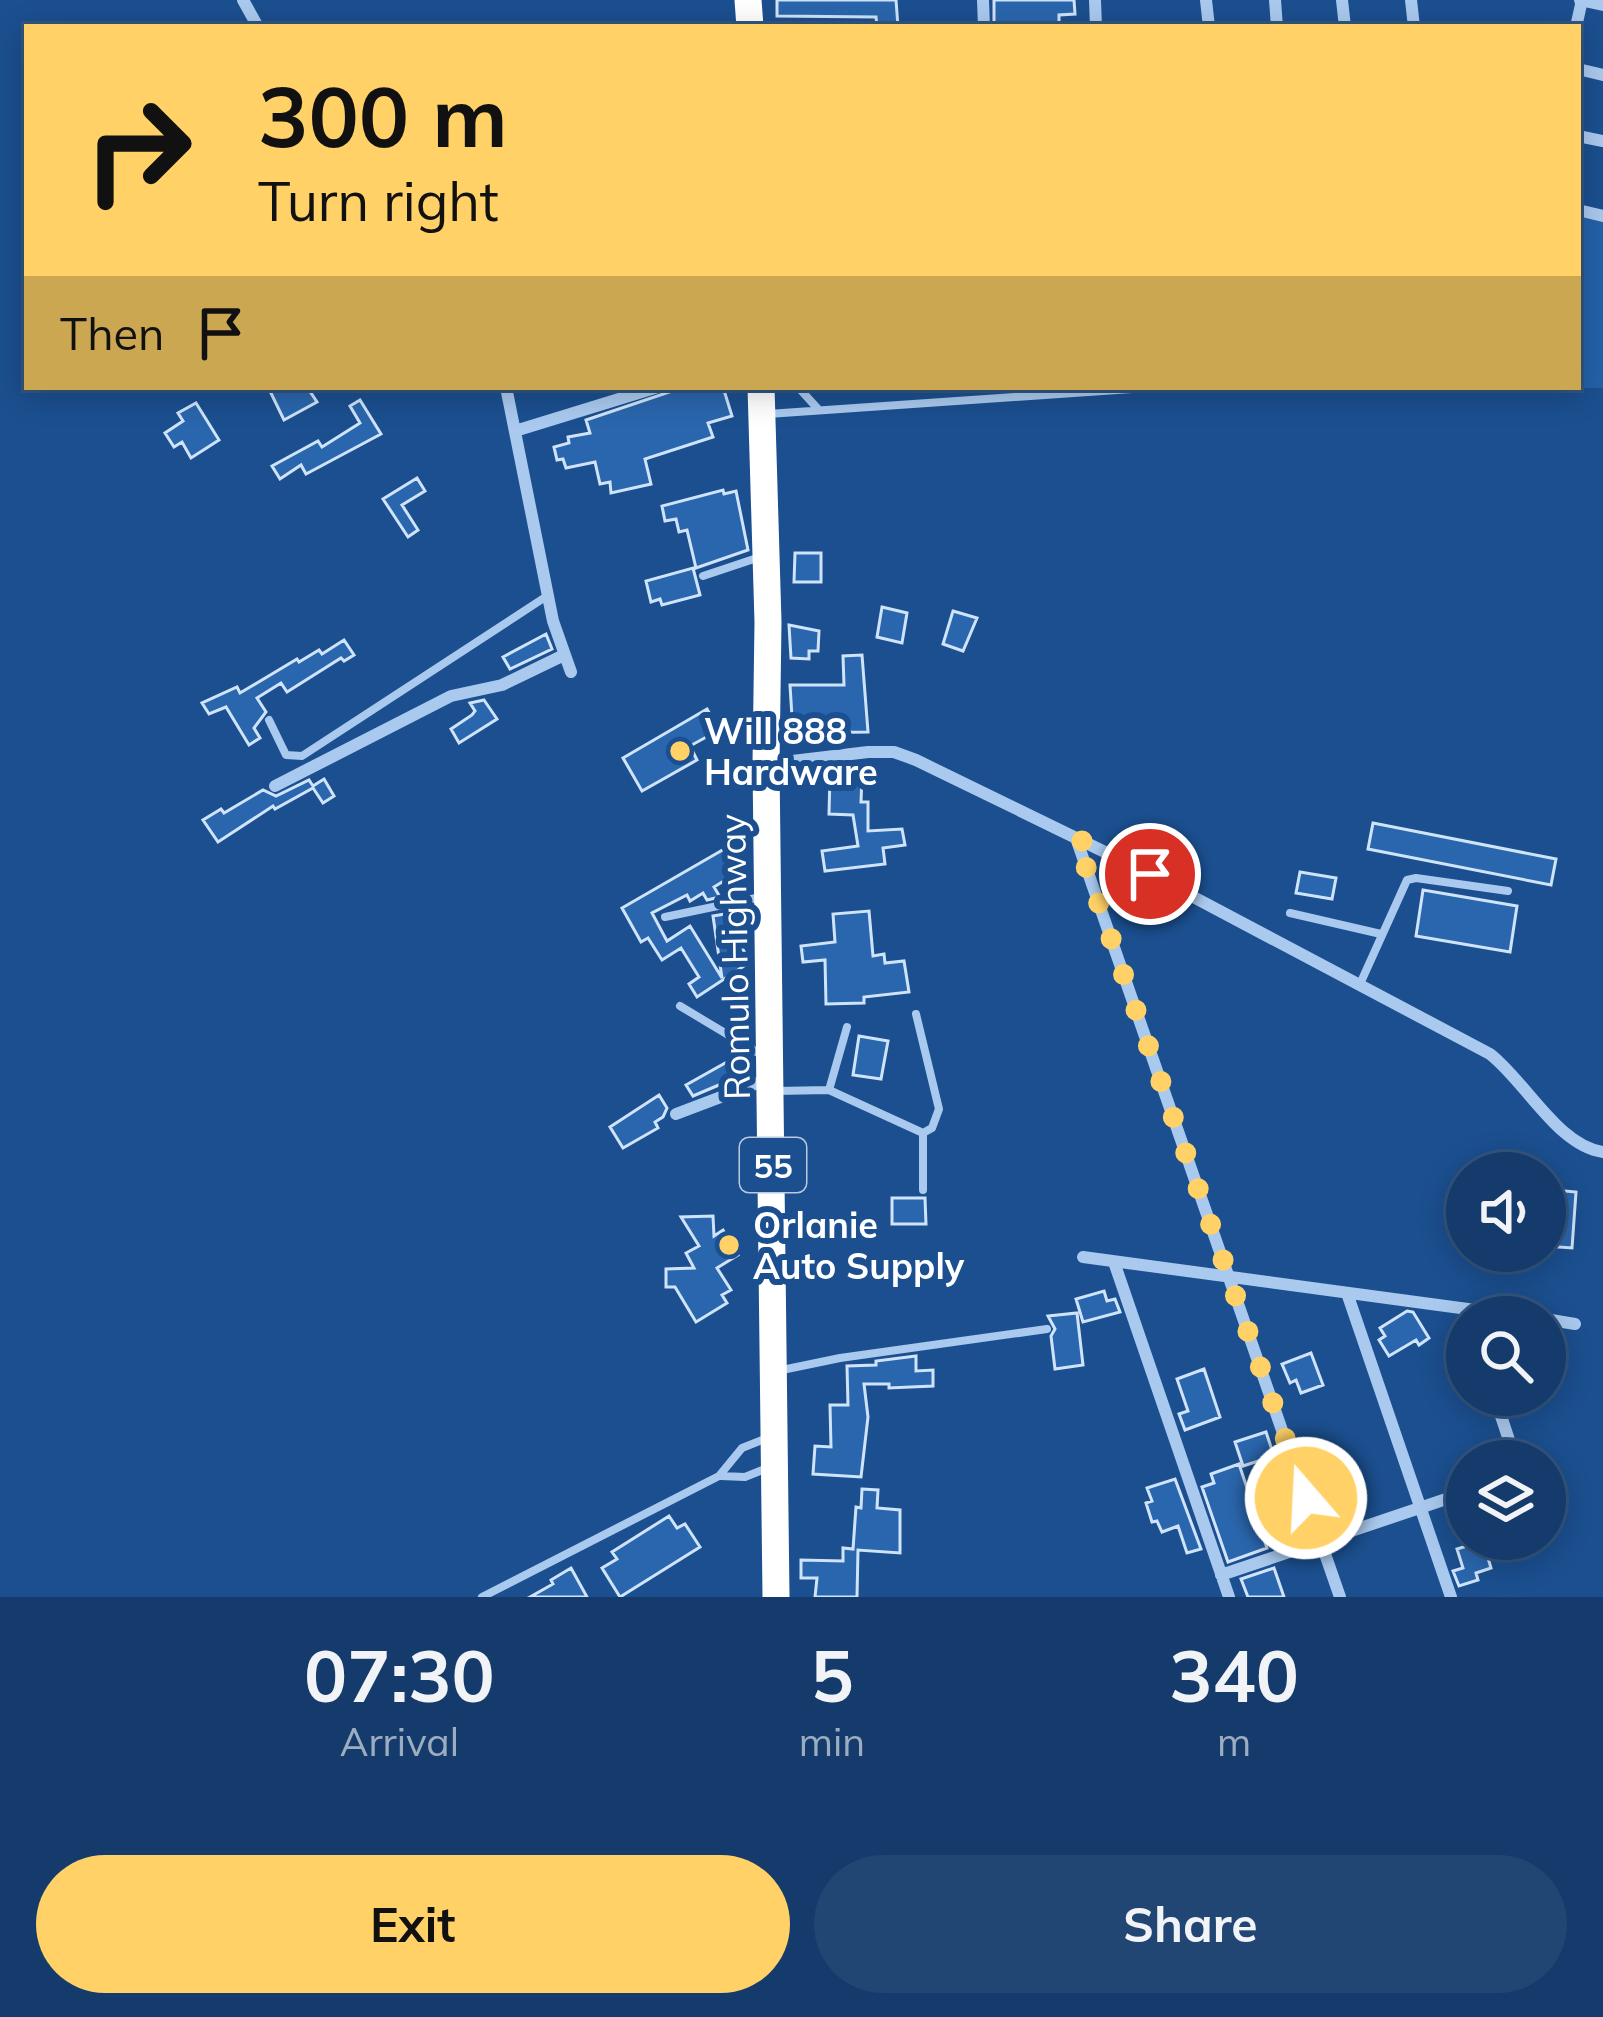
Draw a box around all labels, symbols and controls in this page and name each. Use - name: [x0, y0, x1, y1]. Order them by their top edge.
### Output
- text: 300 m: [258, 63, 508, 168]
- icon: right: [60, 72, 216, 228]
- text: Turn right: [258, 167, 499, 235]
- icon: arrive: [188, 300, 254, 366]
- text: Then: [60, 305, 164, 361]
- place label: Will 888 Hardware: [704, 708, 878, 794]
- marker: Will 888 Hardware: [667, 738, 693, 764]
- street label: Romulo Highway: [709, 814, 759, 1100]
- pin: [1099, 823, 1201, 925]
- icon: arrive: [1117, 841, 1183, 907]
- road number: 55: [740, 1138, 806, 1192]
- map controls: [1446, 1152, 1566, 1560]
- button: sound: [1446, 1152, 1566, 1272]
- place label: Orlanie Auto Supply: [753, 1202, 965, 1288]
- marker: Orlanie Auto Supply: [716, 1232, 742, 1258]
- button: search: [1446, 1296, 1566, 1416]
- position arrow: [1243, 1435, 1369, 1561]
- button: layers: [1446, 1440, 1566, 1560]
- text: 07:30: [304, 1630, 495, 1720]
- text: 5: [810, 1630, 854, 1720]
- text: 340: [1169, 1630, 1299, 1720]
- text: Arrival: [340, 1717, 459, 1766]
- text: min: [799, 1717, 865, 1766]
- text: m: [1217, 1717, 1251, 1766]
- button: Exit: [36, 1855, 790, 1993]
- button: Share: [814, 1855, 1567, 1993]

